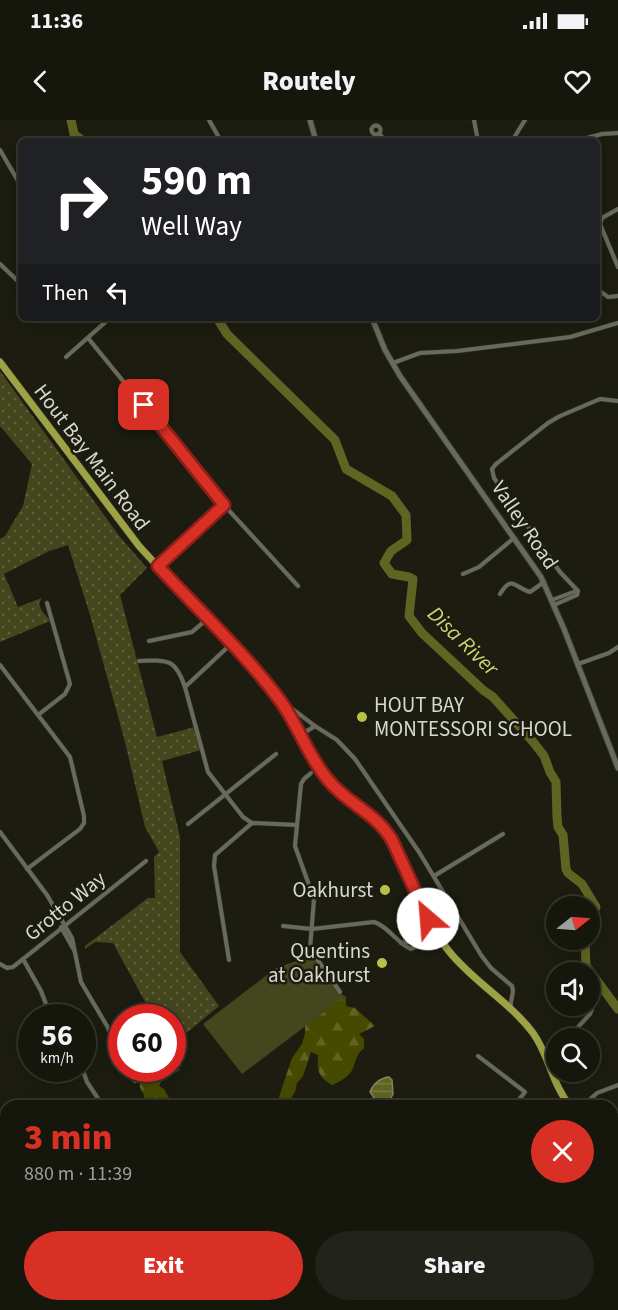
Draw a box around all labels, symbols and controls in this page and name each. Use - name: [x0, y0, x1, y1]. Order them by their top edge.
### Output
- text: 11:36: [30, 5, 83, 37]
- text: Routely: [262, 62, 356, 101]
- icon: back: [24, 65, 57, 98]
- icon: heart: [561, 65, 594, 98]
- text: 590 m: [141, 151, 252, 211]
- icon: right: [42, 162, 120, 240]
- text: Well Way: [141, 207, 242, 246]
- icon: left: [101, 276, 134, 309]
- text: Then: [42, 277, 89, 309]
- street label: Hout Bay Main Road: [27, 377, 157, 537]
- pin: [118, 379, 169, 430]
- icon: arrive: [127, 388, 160, 421]
- street label: Valley Road: [484, 475, 566, 575]
- water label: Disa River: [420, 599, 507, 684]
- place label: HOUT BAY MONTESSORI SCHOOL: [374, 690, 572, 744]
- marker: HOUT BAY MONTESSORI SCHOOL: [355, 710, 369, 724]
- street label: Grotto Way: [18, 864, 112, 948]
- place label: Oakhurst: [293, 875, 373, 905]
- marker: Oakhurst: [378, 883, 392, 897]
- position arrow: [396, 887, 460, 951]
- north arrow: [546, 896, 600, 950]
- map controls: [546, 896, 600, 1082]
- place label: Quentins at Oakhurst: [268, 936, 370, 990]
- marker: Quentins at Oakhurst: [375, 956, 389, 970]
- button: sound: [546, 962, 600, 1016]
- speed limit sign: 60: [108, 1004, 186, 1082]
- text: 56: [41, 1014, 73, 1057]
- button: search: [546, 1028, 600, 1082]
- text: km/h: [40, 1048, 74, 1069]
- text: 3 min: [24, 1112, 112, 1163]
- button: close: [531, 1120, 594, 1183]
- text: 880 m · 11:39: [24, 1160, 132, 1188]
- button: Exit: [24, 1231, 303, 1300]
- button: Share: [315, 1231, 594, 1300]

